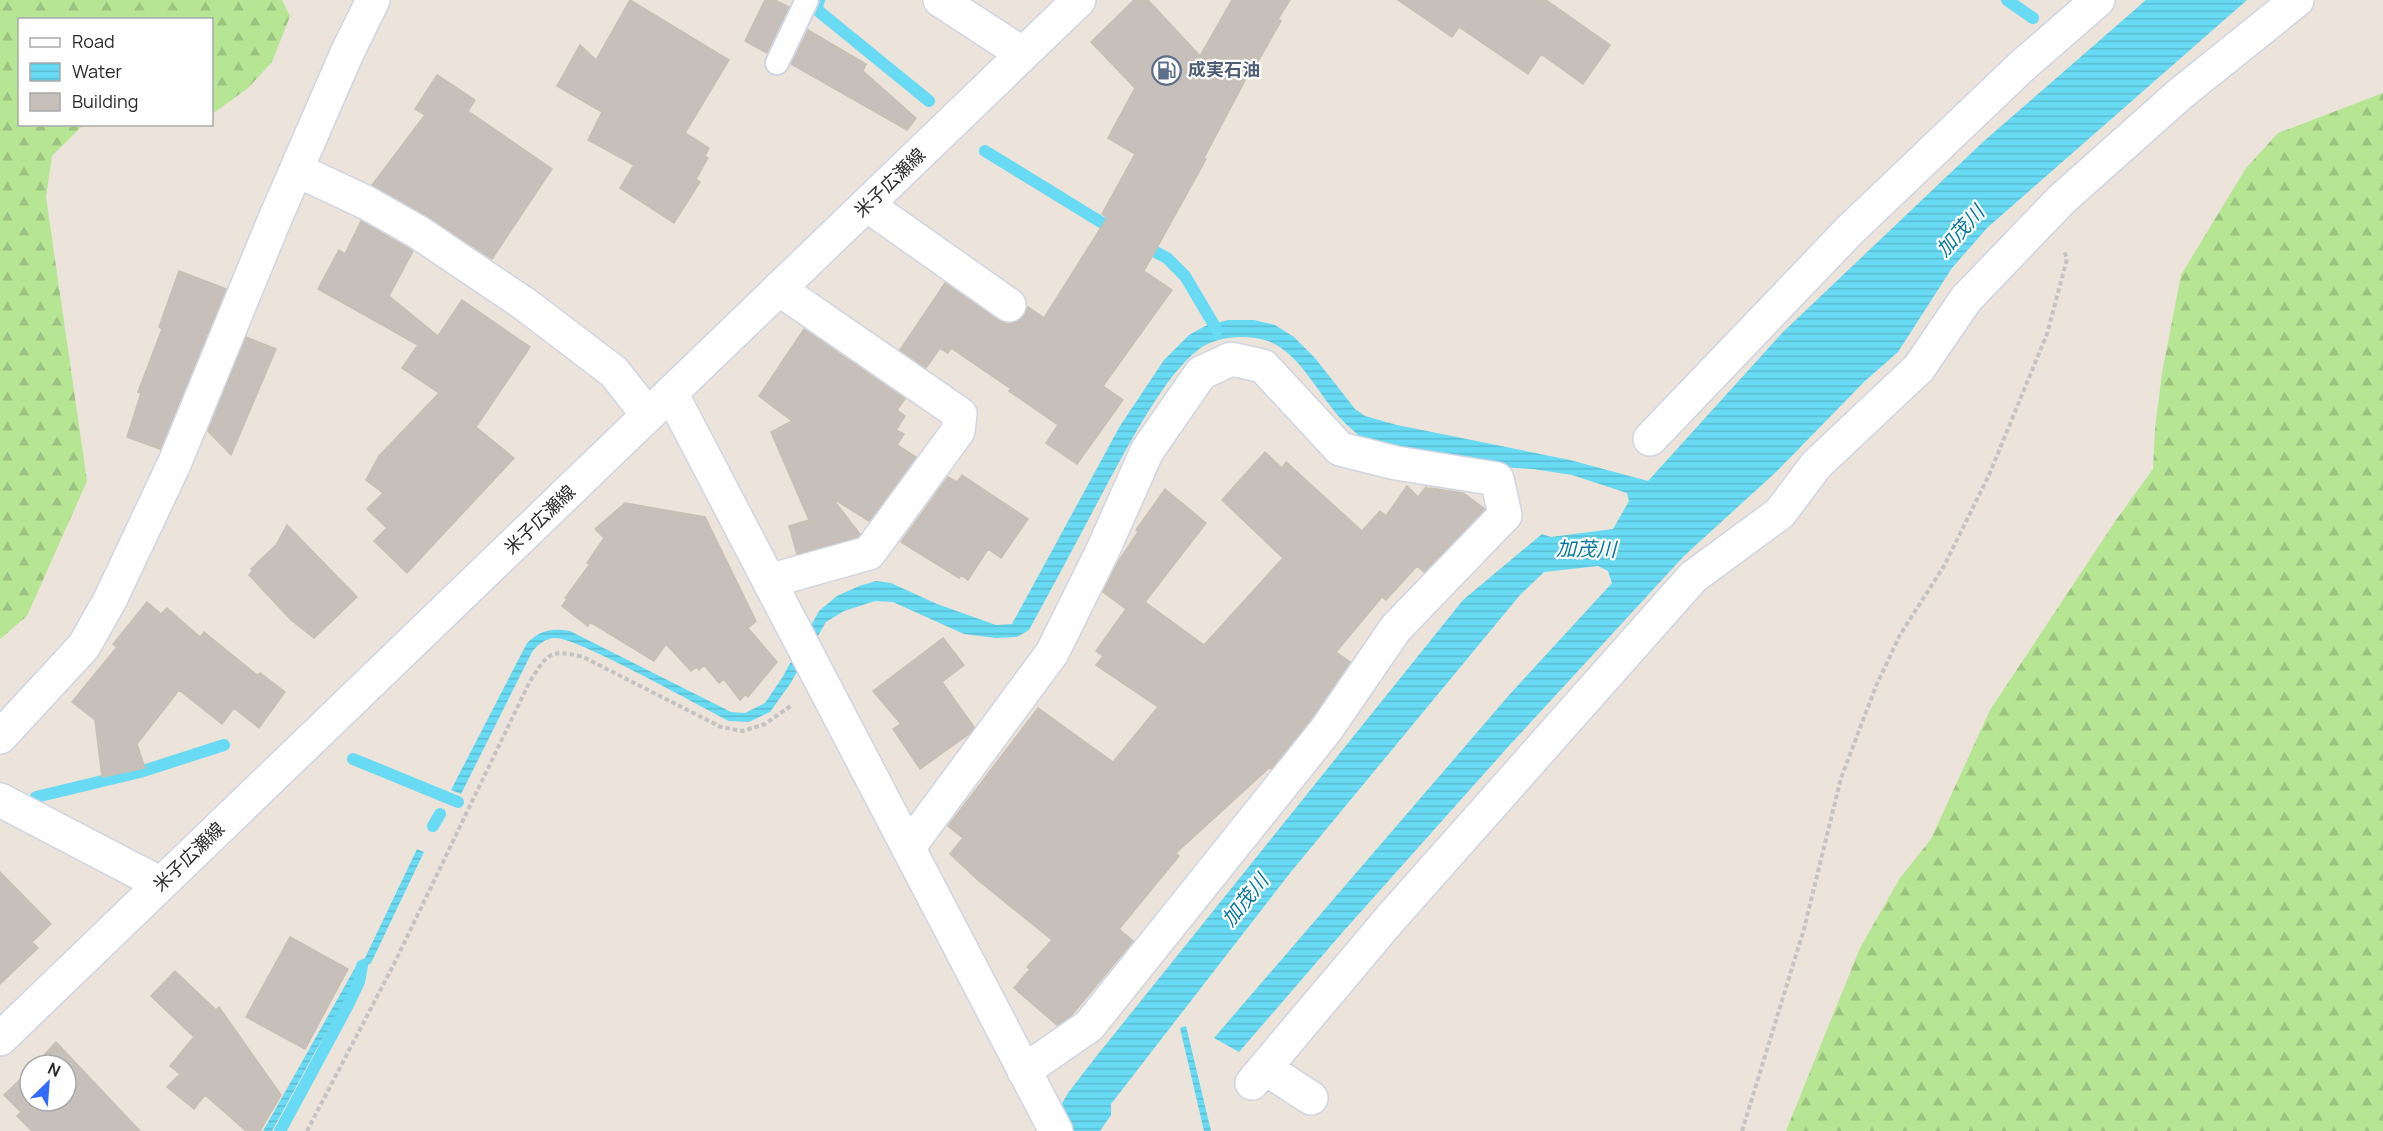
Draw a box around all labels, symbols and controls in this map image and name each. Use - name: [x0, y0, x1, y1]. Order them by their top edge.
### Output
- legend: [18, 18, 213, 126]
- text: Road: [72, 29, 115, 53]
- fuel station icon: 成実石油: [1151, 54, 1183, 86]
- place label: 成実石油: [1188, 57, 1260, 81]
- text: Water: [72, 59, 122, 83]
- text: Building: [72, 89, 138, 113]
- street label: 米子広瀬線: [849, 142, 930, 222]
- water label: 加茂川: [1930, 198, 1991, 262]
- street label: 米子広瀬線: [499, 479, 580, 559]
- water label: 加茂川: [1556, 534, 1618, 563]
- street label: 米子広瀬線: [148, 816, 229, 896]
- water label: 加茂川: [1215, 866, 1275, 931]
- north arrow: [18, 1053, 78, 1113]
- text: N: [44, 1057, 64, 1082]

